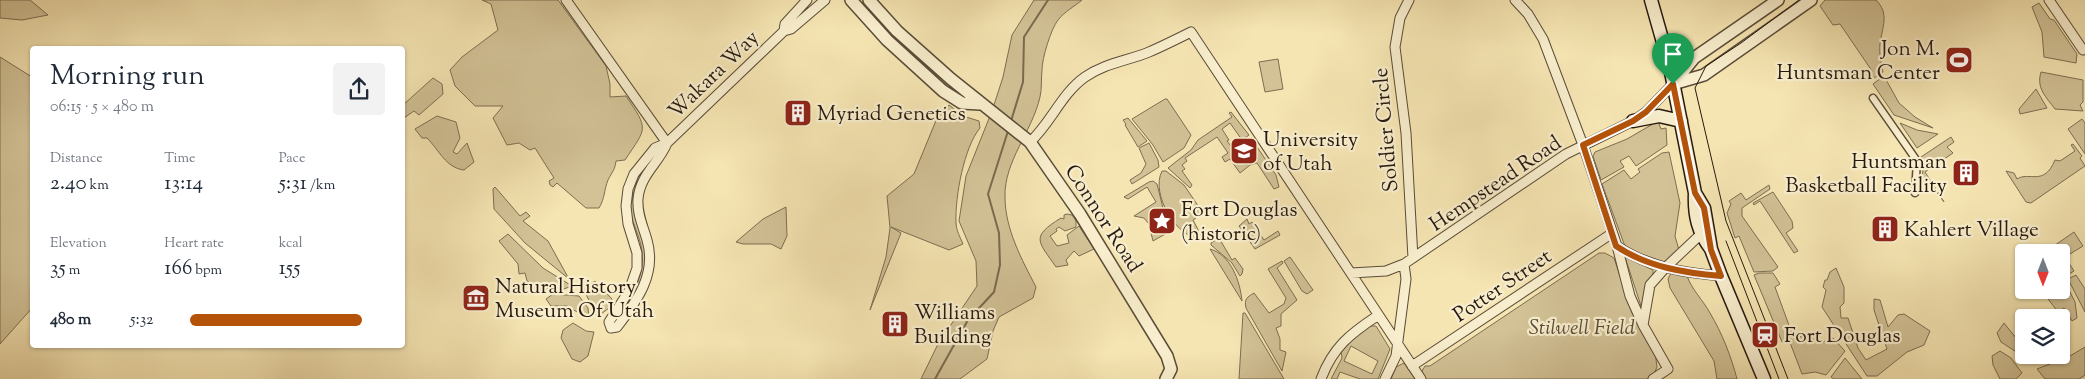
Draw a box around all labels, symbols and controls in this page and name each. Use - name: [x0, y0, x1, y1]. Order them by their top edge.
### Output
- street label: Wakara Way: [662, 24, 767, 127]
- pin: [1652, 33, 1694, 84]
- place label: Jon M. Huntsman Center: [1777, 35, 1940, 89]
- icon: arrive: [1659, 40, 1687, 68]
- sports icon: Jon M. Huntsman Center: [1944, 45, 1974, 75]
- text: Morning run: [50, 57, 205, 97]
- button: share: [333, 63, 385, 115]
- street label: Soldier Circle: [1367, 66, 1407, 193]
- text: 06:15 · 5 × 480 m: [50, 96, 154, 119]
- building icon: Myriad Genetics: [783, 98, 813, 128]
- place label: Myriad Genetics: [817, 100, 966, 130]
- place label: University of Utah: [1263, 126, 1359, 180]
- street label: Hempstead Road: [1424, 129, 1568, 240]
- school or university icon: University of Utah: [1229, 136, 1259, 166]
- place label: Huntsman Basketball Facility: [1785, 148, 1948, 202]
- text: Distance: [50, 149, 103, 169]
- text: Time: [164, 149, 195, 169]
- text: Pace: [279, 149, 305, 169]
- building icon: Huntsman Basketball Facility: [1951, 158, 1981, 188]
- street label: Connor Road: [1056, 159, 1149, 279]
- text: 2.40: [50, 169, 87, 199]
- text: 13:14: [164, 169, 203, 199]
- text: 5:31: [279, 169, 307, 199]
- text: km: [87, 176, 109, 196]
- text: /km: [307, 176, 335, 196]
- place label: Fort Douglas (historic): [1181, 196, 1298, 250]
- place icon: Fort Douglas (historic): [1147, 206, 1177, 236]
- building icon: Kahlert Village: [1870, 214, 1900, 244]
- place label: Kahlert Village: [1904, 216, 2039, 246]
- text: Elevation: [50, 234, 107, 254]
- text: Heart rate: [164, 234, 224, 254]
- text: kcal: [279, 234, 303, 254]
- street label: Potter Street: [1448, 243, 1558, 331]
- north arrow: [2015, 244, 2070, 299]
- map controls: [2015, 244, 2070, 364]
- text: 35: [50, 254, 66, 284]
- text: 166: [164, 254, 192, 284]
- text: 155: [279, 254, 300, 284]
- text: m: [66, 261, 80, 281]
- text: bpm: [192, 261, 222, 281]
- place label: Natural History Museum Of Utah: [495, 273, 654, 327]
- museum icon: Natural History Museum Of Utah: [461, 283, 491, 313]
- place label: Williams Building: [914, 299, 995, 353]
- text: 480 m: [50, 309, 91, 332]
- text: 5:32: [130, 309, 154, 332]
- building icon: Williams Building: [880, 309, 910, 339]
- button: layers: [2015, 309, 2070, 364]
- park label: Stilwell Field: [1529, 314, 1636, 344]
- station icon: Fort Douglas: [1750, 320, 1780, 350]
- place label: Fort Douglas: [1784, 322, 1901, 352]

